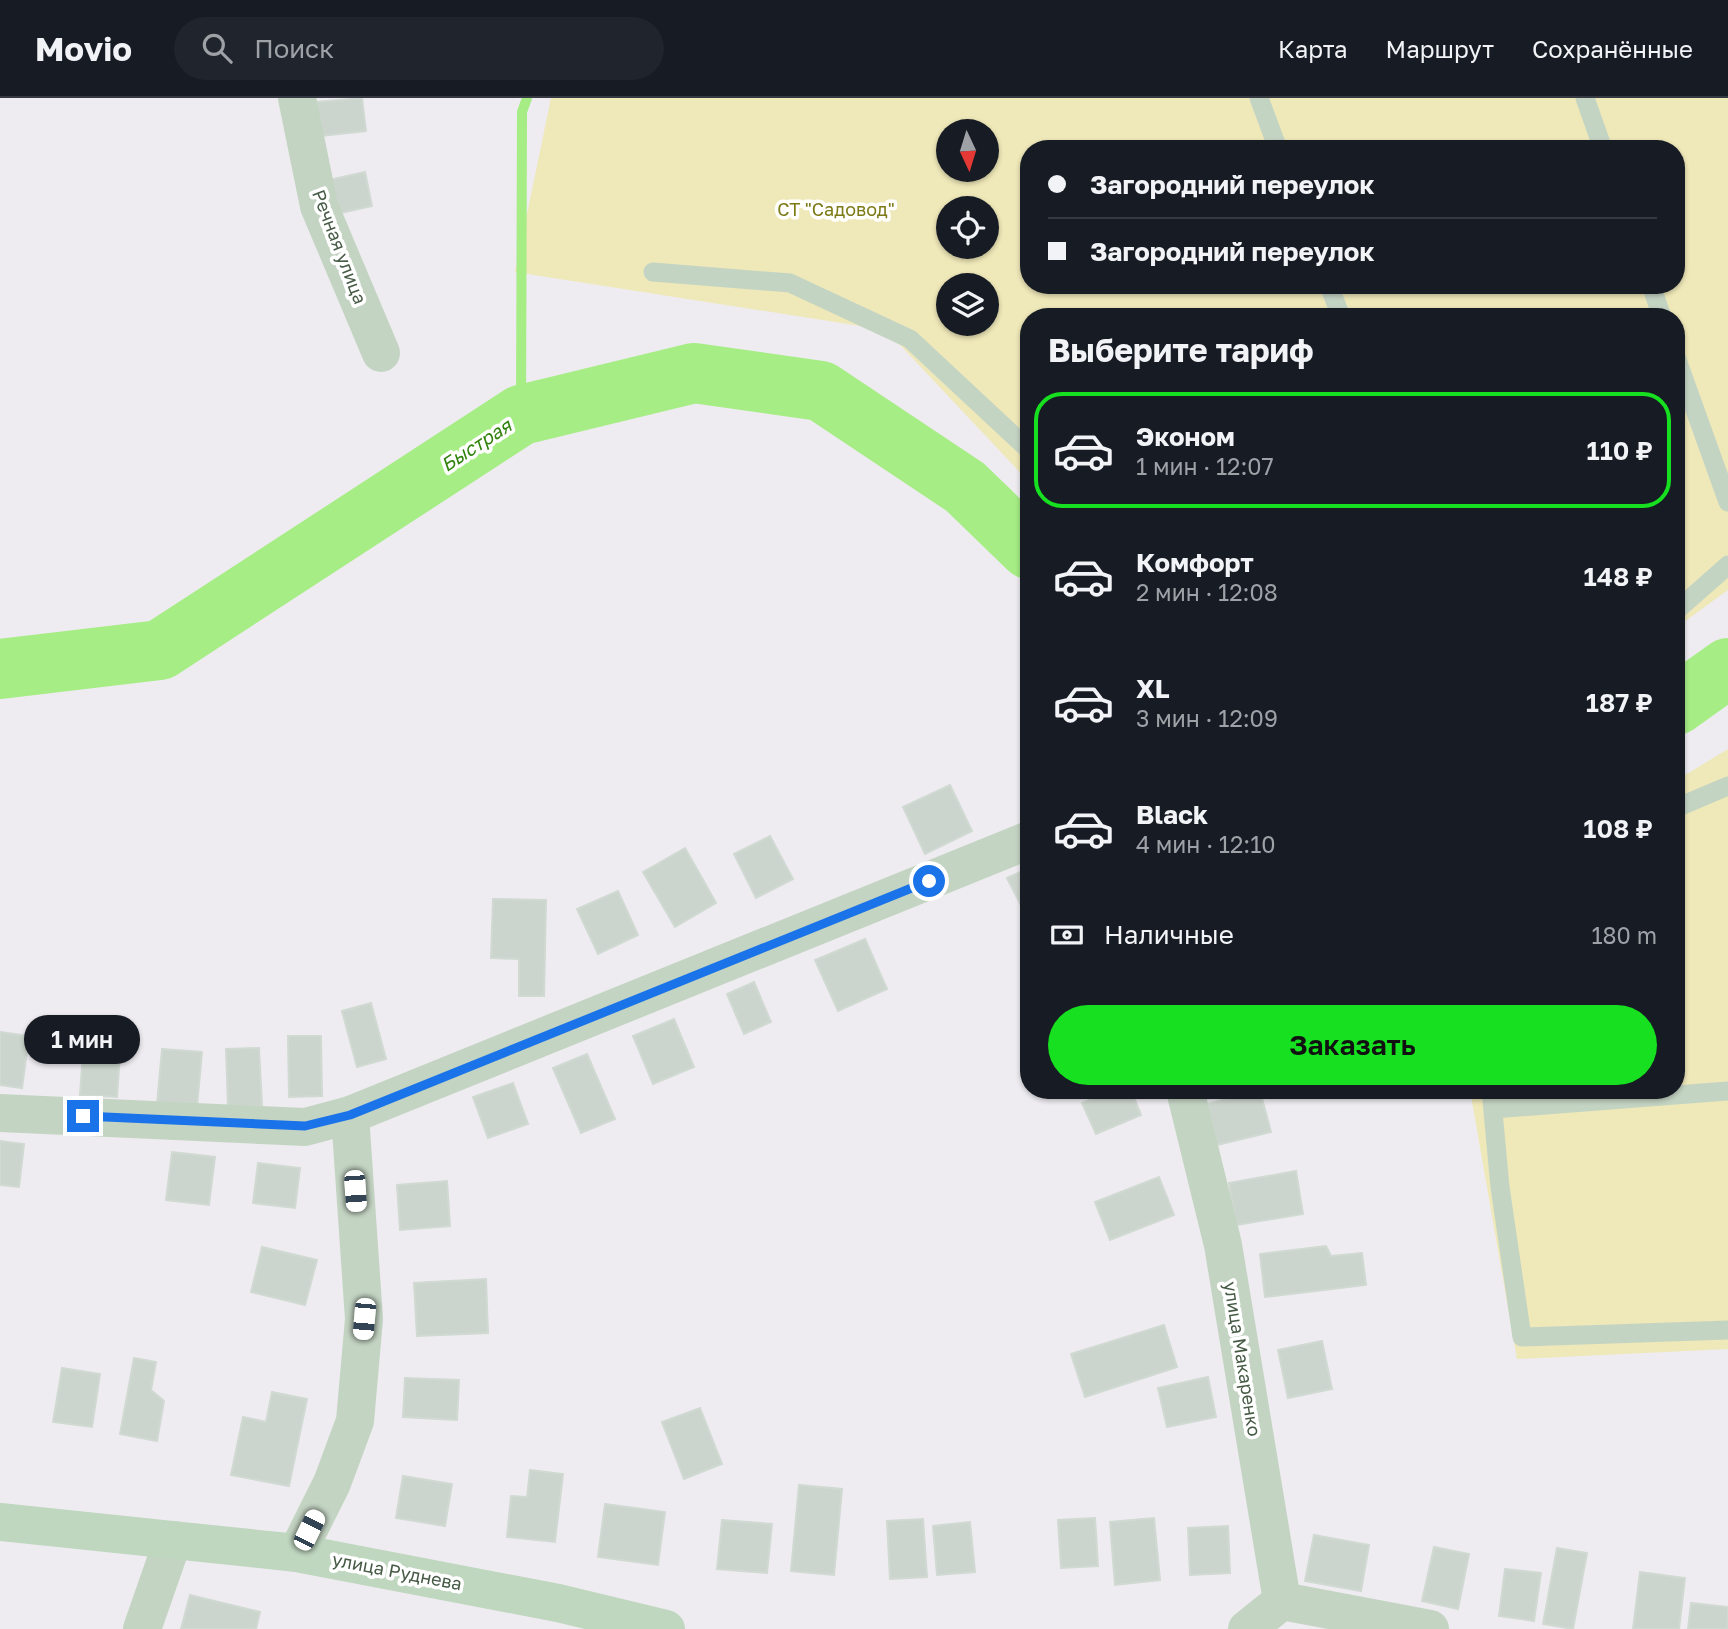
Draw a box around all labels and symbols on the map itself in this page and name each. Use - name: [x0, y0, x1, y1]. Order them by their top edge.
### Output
- north arrow: [936, 119, 999, 182]
- street label: Речная улица: [308, 186, 372, 307]
- park label: СТ "Садовод": [777, 198, 895, 220]
- water label: Быстрая: [436, 413, 516, 476]
- route start: [913, 865, 945, 897]
- callout: 1 мин: [25, 1014, 141, 1063]
- route end: [67, 1100, 99, 1132]
- car: [344, 1169, 367, 1213]
- street label: улица Макаренко: [1220, 1280, 1266, 1438]
- car: [352, 1297, 377, 1341]
- car: [291, 1507, 328, 1553]
- street label: улица Руднева: [331, 1548, 464, 1594]

